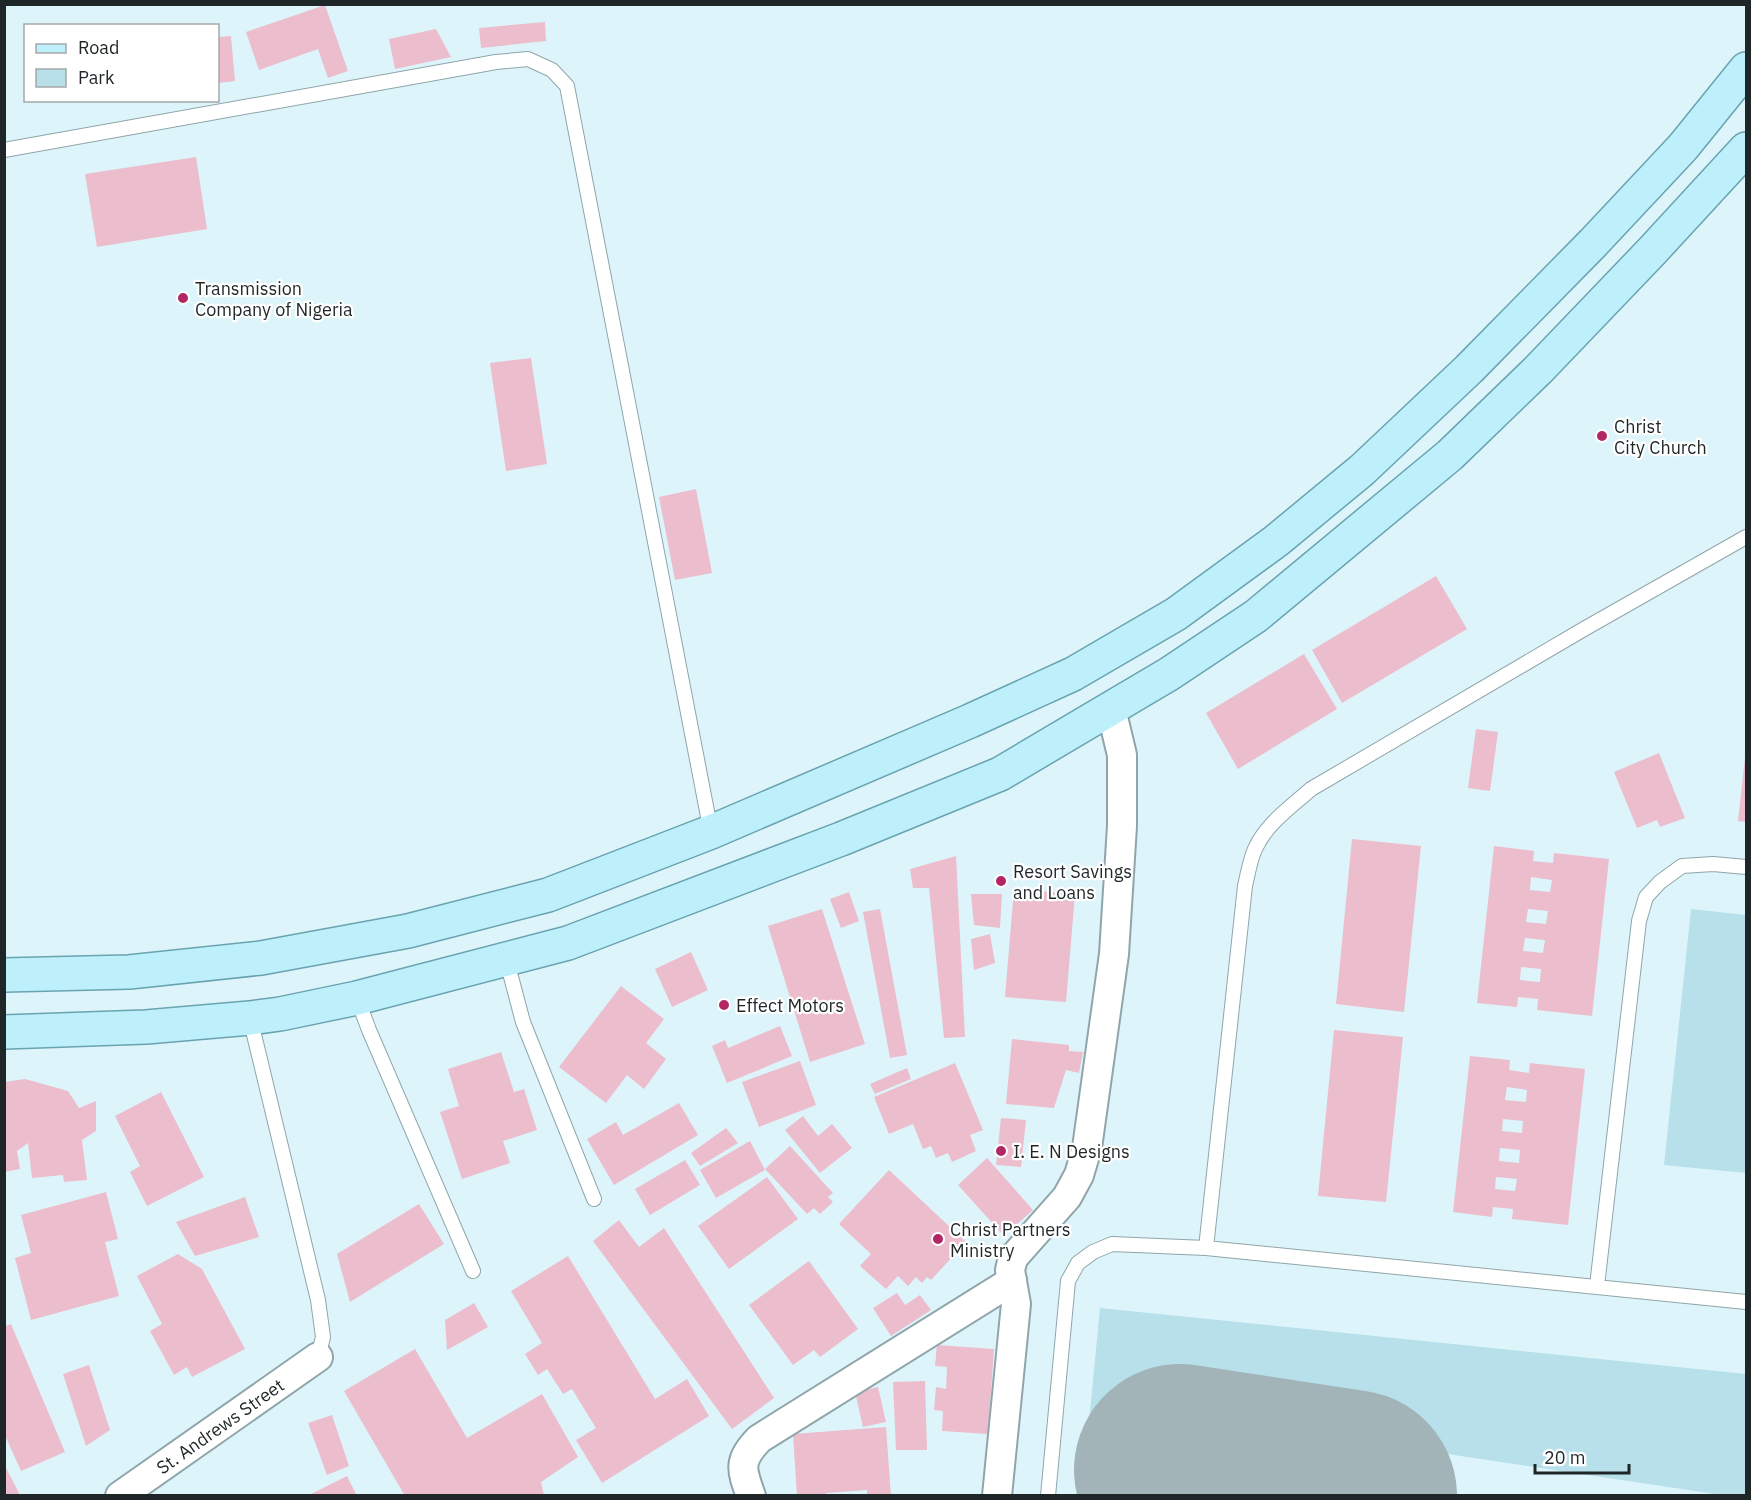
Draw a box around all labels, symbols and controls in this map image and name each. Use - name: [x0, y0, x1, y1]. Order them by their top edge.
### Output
- legend: [24, 24, 219, 102]
- text: Road: [78, 36, 119, 59]
- text: Park: [78, 66, 115, 89]
- place label: Transmission Company of Nigeria: [195, 277, 353, 321]
- marker: Transmission Company of Nigeria: [176, 291, 190, 305]
- place label: Christ City Church: [1614, 415, 1707, 459]
- marker: Christ City Church: [1595, 429, 1609, 443]
- place label: Resort Savings and Loans: [1013, 860, 1132, 904]
- marker: Resort Savings and Loans: [994, 874, 1008, 888]
- place label: Effect Motors: [736, 994, 844, 1017]
- marker: Effect Motors: [717, 998, 731, 1012]
- place label: I. E. N Designs: [1013, 1140, 1130, 1163]
- marker: I. E. N Designs: [994, 1144, 1008, 1158]
- place label: Christ Partners Ministry: [950, 1218, 1071, 1262]
- marker: Christ Partners Ministry: [931, 1232, 945, 1246]
- street label: St. Andrews Street: [152, 1373, 288, 1479]
- scale bar: [1535, 1437, 1630, 1475]
- text: 20 m: [1544, 1446, 1586, 1469]

